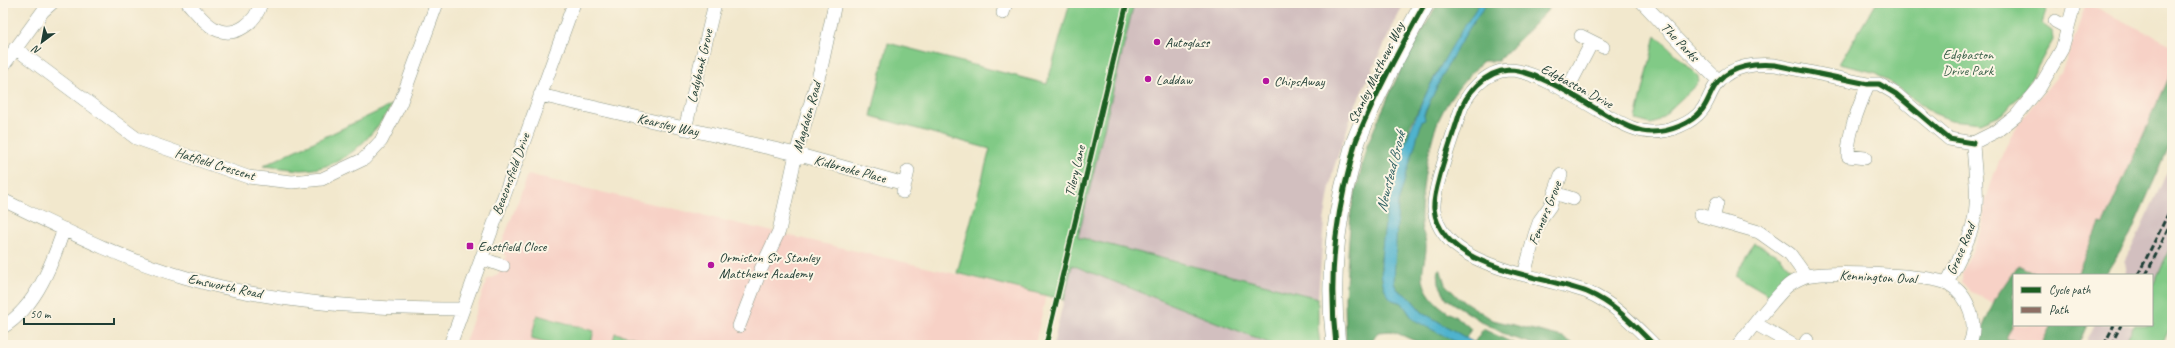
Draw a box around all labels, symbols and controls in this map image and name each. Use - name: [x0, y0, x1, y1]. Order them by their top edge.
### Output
- street label: Stanley Matthews Way: [1344, 18, 1409, 127]
- street label: The Parks: [1657, 19, 1703, 66]
- north arrow: [22, 22, 62, 62]
- street label: Ladybank Grove: [683, 26, 717, 104]
- place label: Autoglass: [1165, 34, 1210, 51]
- marker: Autoglass: [1152, 37, 1162, 47]
- text: N: [28, 42, 43, 58]
- park label: Edgbaston Drive Park: [1943, 46, 1995, 79]
- street label: Edgbaston Drive: [1538, 60, 1617, 113]
- place label: Laddaw: [1156, 71, 1194, 88]
- place label: ChipsAway: [1274, 73, 1326, 90]
- marker: Laddaw: [1143, 74, 1153, 84]
- marker: ChipsAway: [1261, 76, 1271, 86]
- street label: Magdalen Road: [789, 77, 826, 154]
- street label: Kearsley Way: [636, 110, 702, 141]
- water label: Newstead Brook: [1372, 127, 1411, 214]
- street label: Beaconsfield Drive: [488, 129, 534, 217]
- street label: Tilery Lane: [1061, 142, 1089, 198]
- street label: Hatfield Crescent: [173, 144, 258, 185]
- street label: Kidbrooke Place: [812, 151, 889, 187]
- street label: Fenners Grove: [1525, 177, 1566, 247]
- street label: Grace Road: [1943, 218, 1980, 277]
- place label: Eastfield Close: [478, 238, 548, 255]
- marker: Eastfield Close: [465, 241, 475, 251]
- place label: Ormiston Sir Stanley Matthews Academy: [719, 249, 821, 282]
- marker: Ormiston Sir Stanley Matthews Academy: [706, 260, 716, 270]
- street label: Kennington Oval: [1839, 266, 1920, 288]
- street label: Emsworth Road: [186, 270, 266, 303]
- legend: [2013, 274, 2153, 326]
- text: Cycle path: [2049, 282, 2091, 298]
- scale bar: [24, 300, 114, 326]
- text: Path: [2049, 302, 2069, 318]
- text: 50 m: [30, 306, 52, 322]

